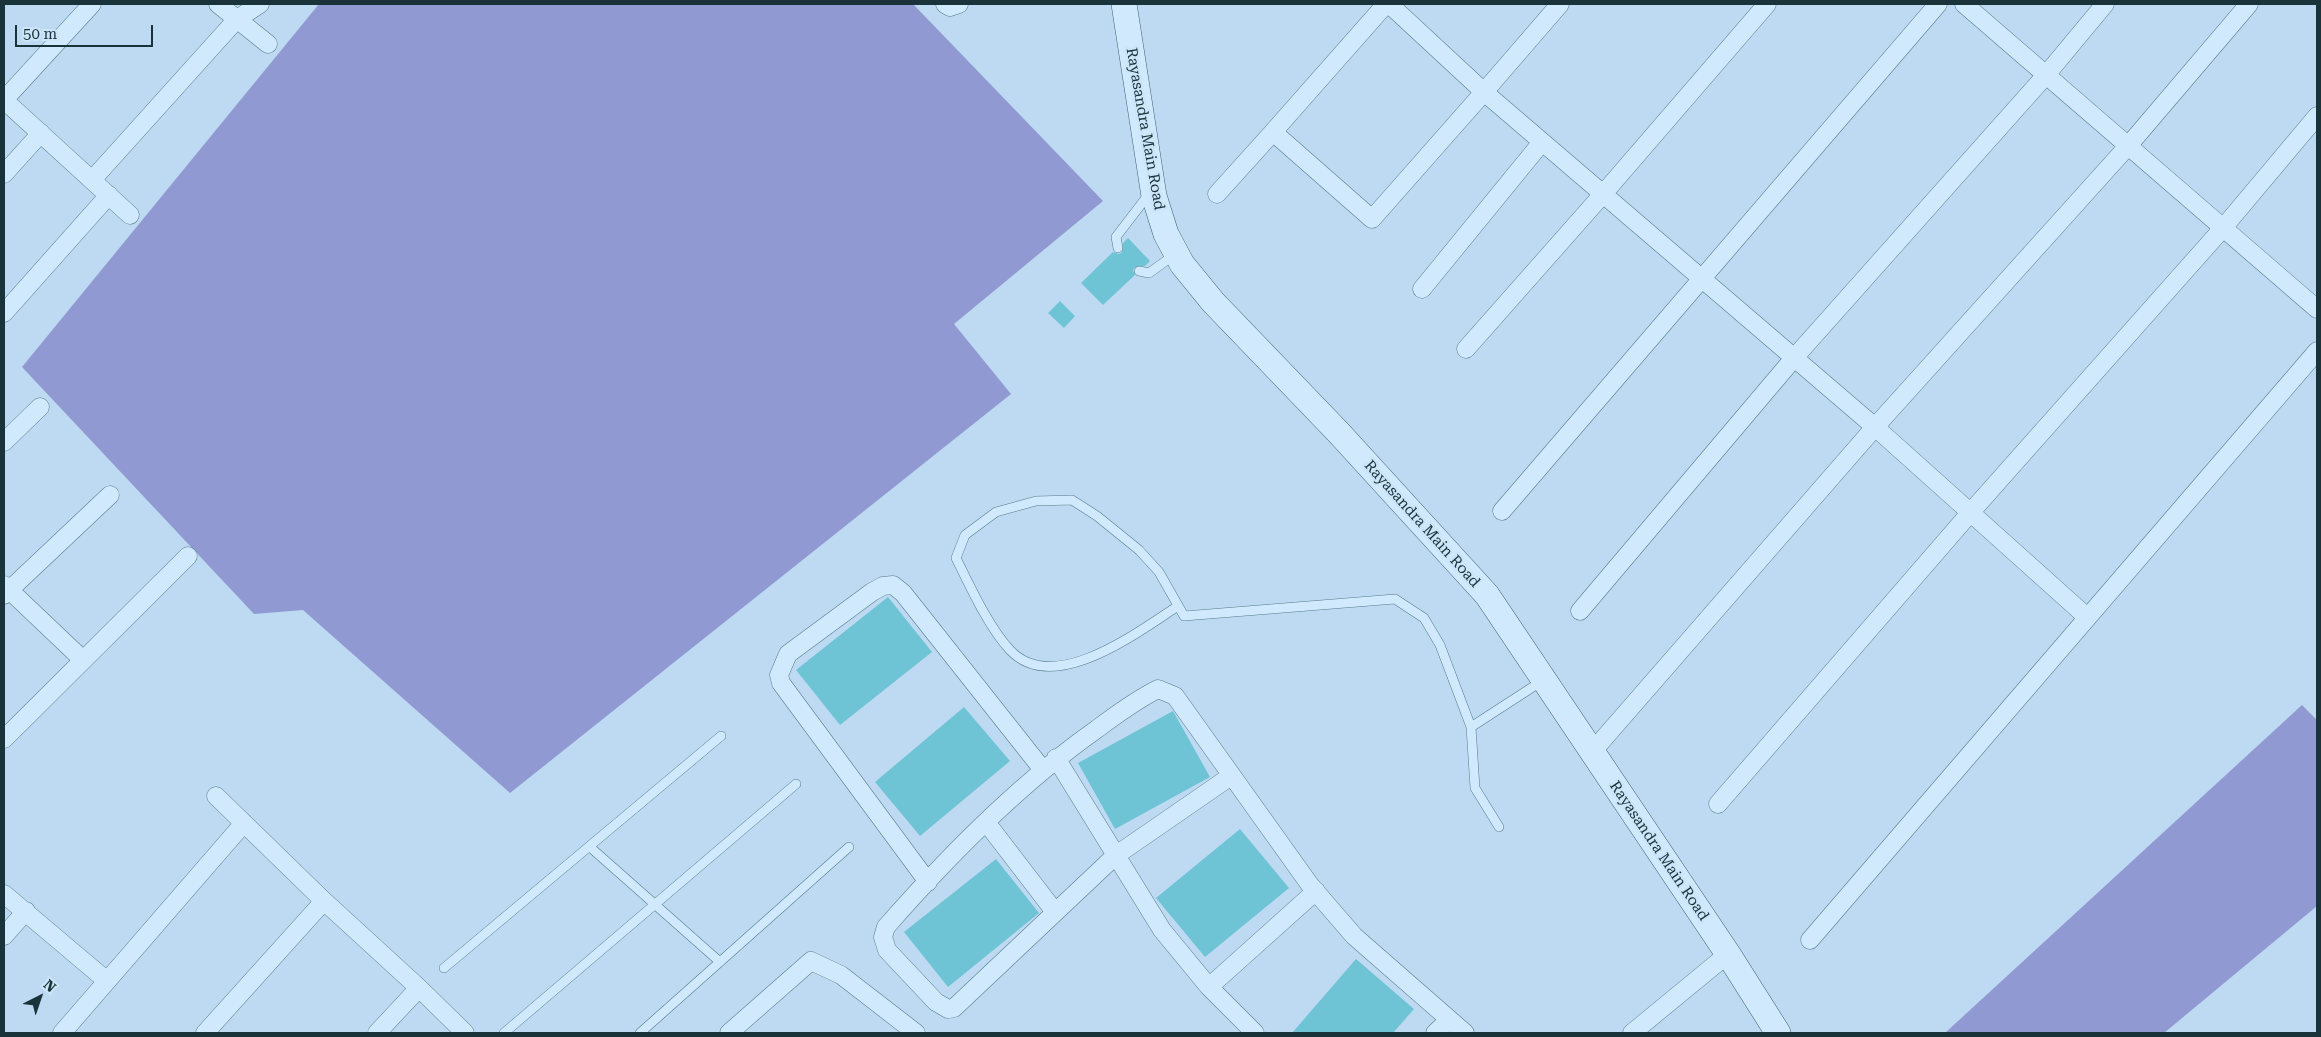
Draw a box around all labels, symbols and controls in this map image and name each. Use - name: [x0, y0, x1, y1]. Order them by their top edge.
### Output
- scale bar: [18, 15, 155, 47]
- text: 50 m: [23, 25, 57, 43]
- street label: Rayasandra Main Road: [1122, 46, 1168, 212]
- street label: Rayasandra Main Road: [1360, 457, 1484, 591]
- street label: Rayasandra Main Road: [1606, 778, 1712, 924]
- north arrow: [15, 972, 65, 1022]
- text: N: [41, 976, 59, 995]

